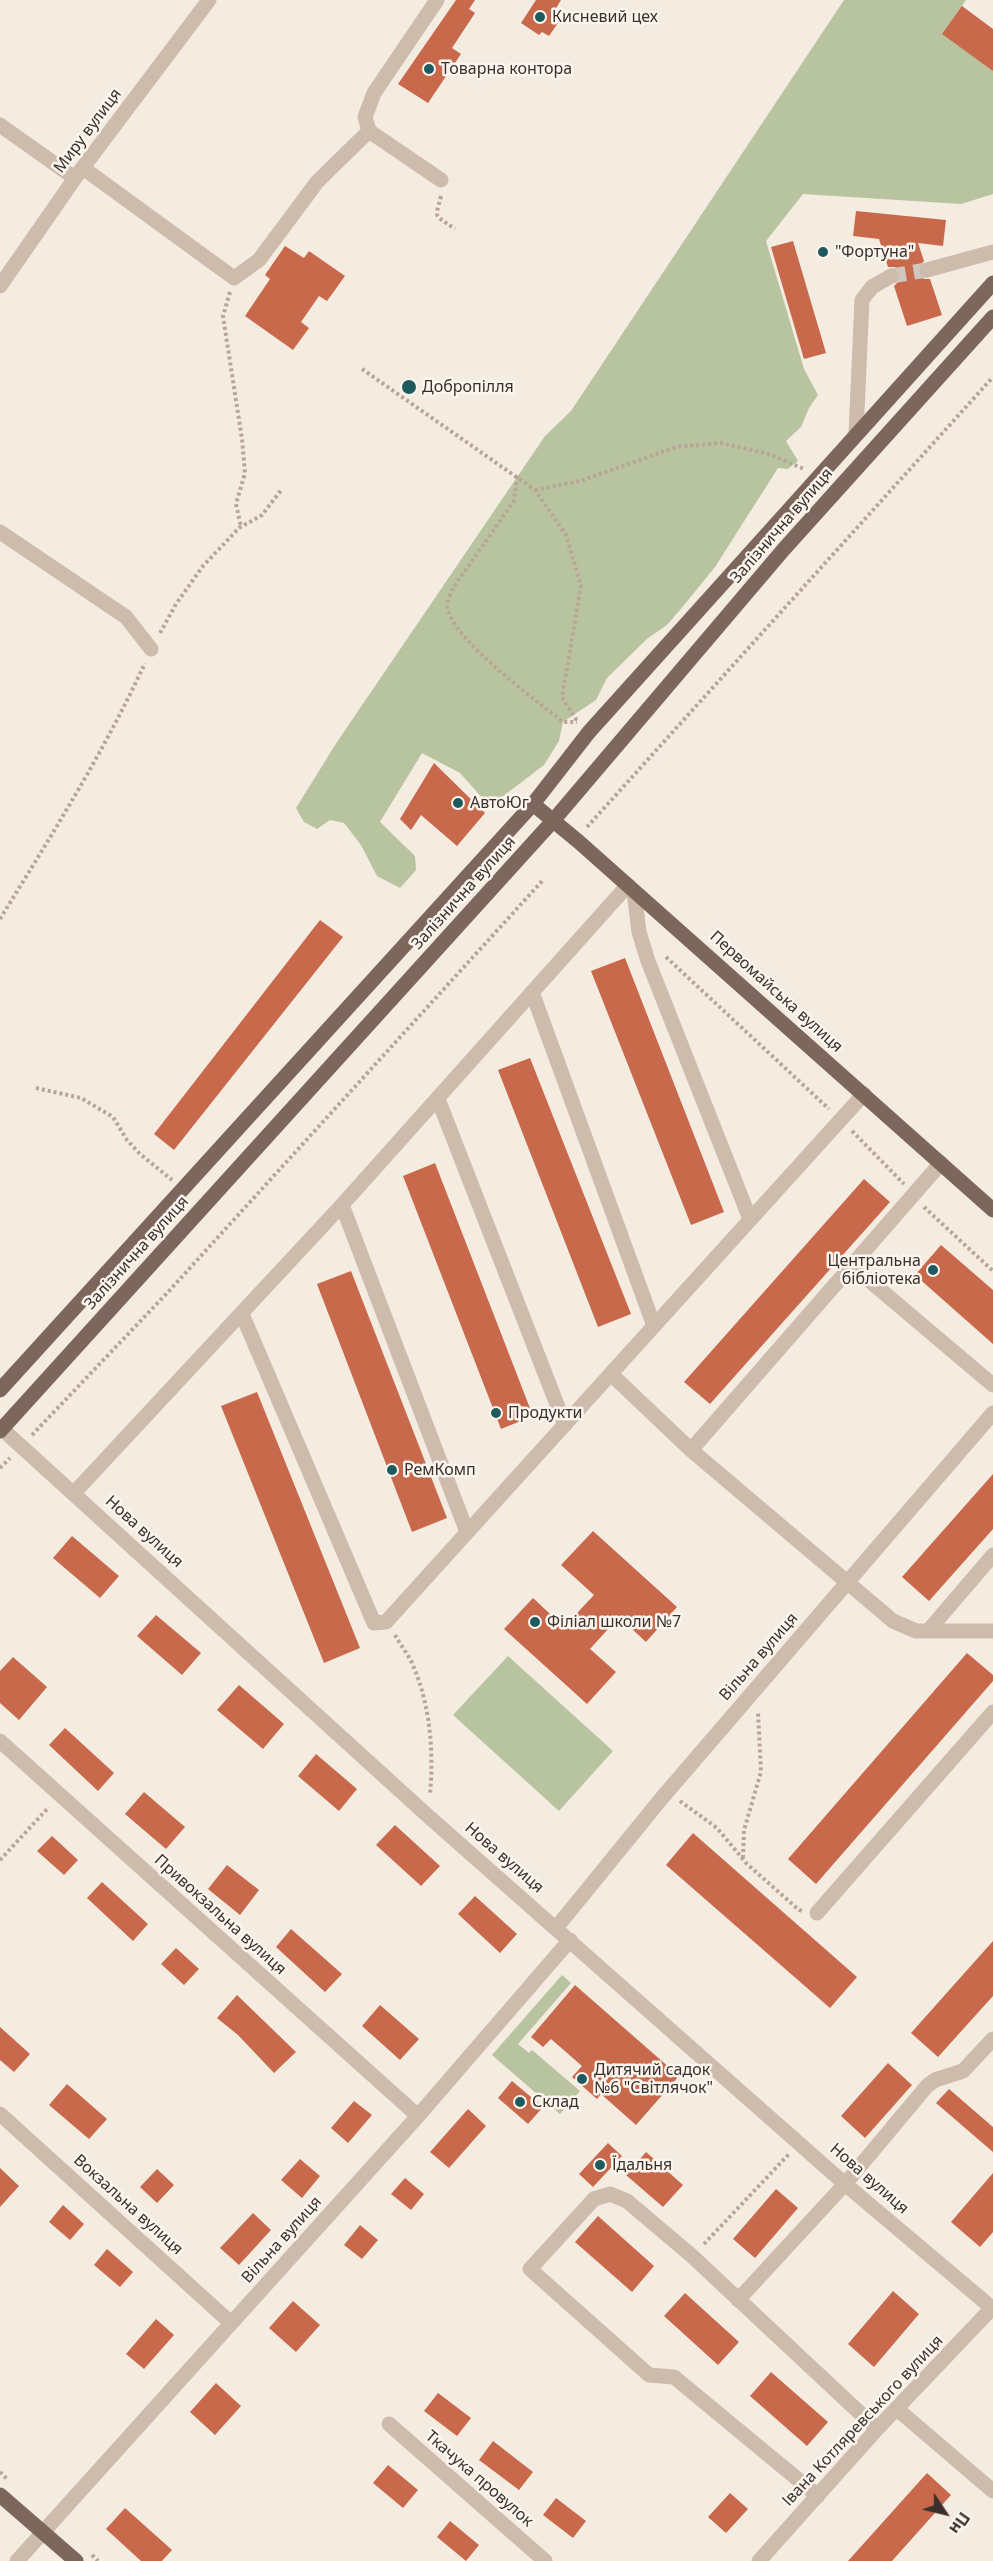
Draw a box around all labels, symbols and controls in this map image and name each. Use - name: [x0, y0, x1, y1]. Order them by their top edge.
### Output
- place label: Кисневий цех: [552, 7, 658, 27]
- marker: Кисневий цех: [533, 10, 547, 24]
- place label: Товарна контора: [441, 59, 572, 79]
- marker: Товарна контора: [422, 62, 436, 76]
- street label: Миру вулиця: [50, 85, 126, 177]
- place label: "Фортуна": [835, 242, 914, 262]
- marker: "Фортуна": [816, 245, 830, 259]
- place label: Добропілля: [422, 377, 514, 397]
- marker: Добропілля: [400, 378, 418, 396]
- street label: Залізнична вулиця: [727, 465, 837, 587]
- place label: АвтоЮг: [470, 793, 529, 813]
- marker: АвтоЮг: [451, 796, 465, 810]
- street label: Залізнична вулиця: [408, 832, 520, 954]
- street label: Первомайська вулиця: [706, 927, 846, 1057]
- street label: Залізнична вулиця: [81, 1192, 193, 1314]
- place label: Центральна бібліотека: [828, 1251, 921, 1289]
- marker: Центральна бібліотека: [926, 1263, 940, 1277]
- place label: Продукти: [508, 1403, 583, 1423]
- marker: Продукти: [489, 1406, 503, 1420]
- place label: РемКомп: [404, 1460, 476, 1480]
- marker: РемКомп: [385, 1463, 399, 1477]
- street label: Нова вулиця: [101, 1492, 187, 1572]
- street label: Вільна вулиця: [716, 1609, 802, 1705]
- place label: Філіал школи №7: [547, 1612, 681, 1632]
- marker: Філіал школи №7: [528, 1615, 542, 1629]
- street label: Нова вулиця: [461, 1819, 547, 1897]
- street label: Привокзальна вулиця: [150, 1851, 290, 1979]
- place label: Дитячий садок №6 "Світлячок": [594, 2060, 713, 2098]
- marker: Дитячий садок №6 "Світлячок": [575, 2072, 589, 2086]
- place label: Склад: [532, 2092, 579, 2112]
- marker: Склад: [513, 2095, 527, 2109]
- street label: Нова вулиця: [826, 2140, 912, 2218]
- street label: Вокзальна вулиця: [69, 2151, 187, 2259]
- place label: Їдальня: [612, 2155, 672, 2175]
- marker: Їдальня: [593, 2158, 607, 2172]
- street label: Вільна вулиця: [238, 2193, 326, 2287]
- street label: Івана Котляревського вулиця: [779, 2331, 947, 2511]
- street label: Ткачука провулок: [421, 2427, 537, 2531]
- north arrow: [915, 2483, 975, 2543]
- text: Пн: [944, 2508, 975, 2539]

